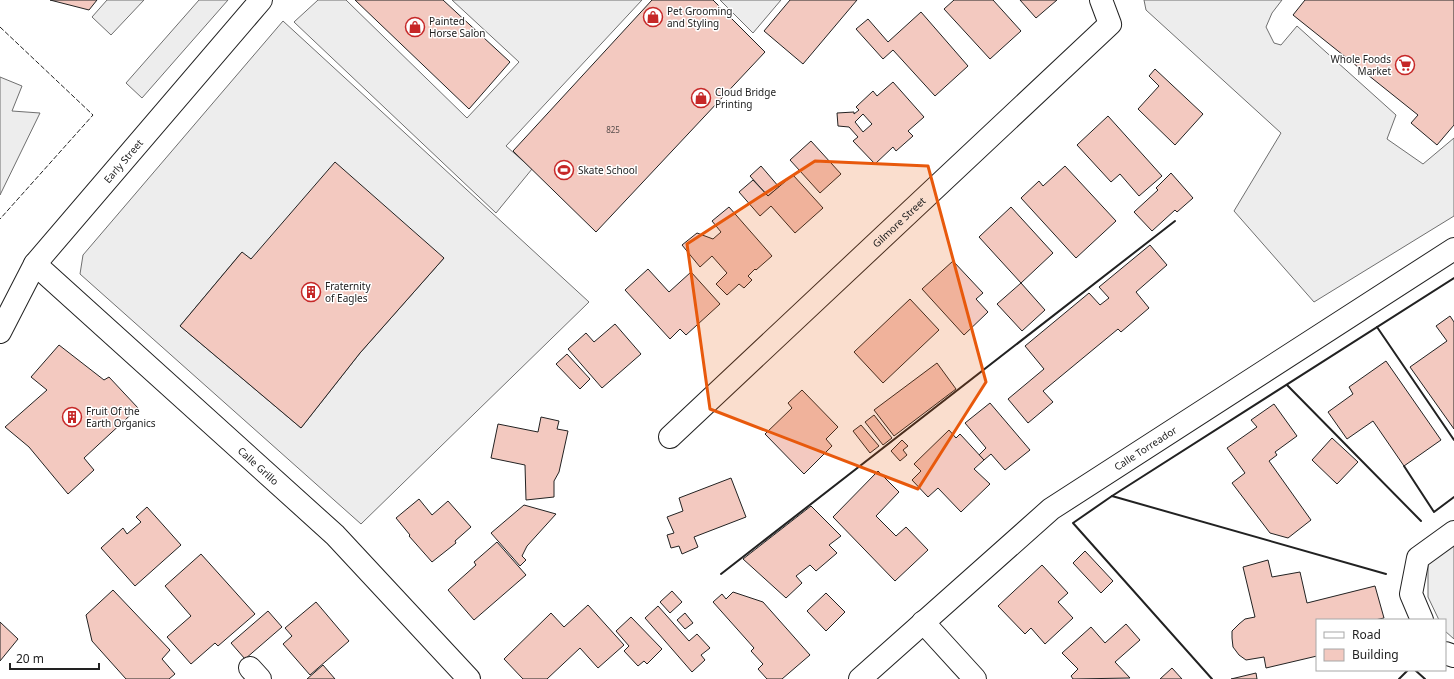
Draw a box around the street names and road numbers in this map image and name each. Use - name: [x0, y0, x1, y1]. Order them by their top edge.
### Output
- street label: Early Street: [100, 136, 146, 186]
- street label: Gilmore Street: [869, 193, 929, 250]
- street label: Calle Torreador: [1111, 423, 1179, 474]
- street label: Calle Grillo: [235, 444, 282, 488]

